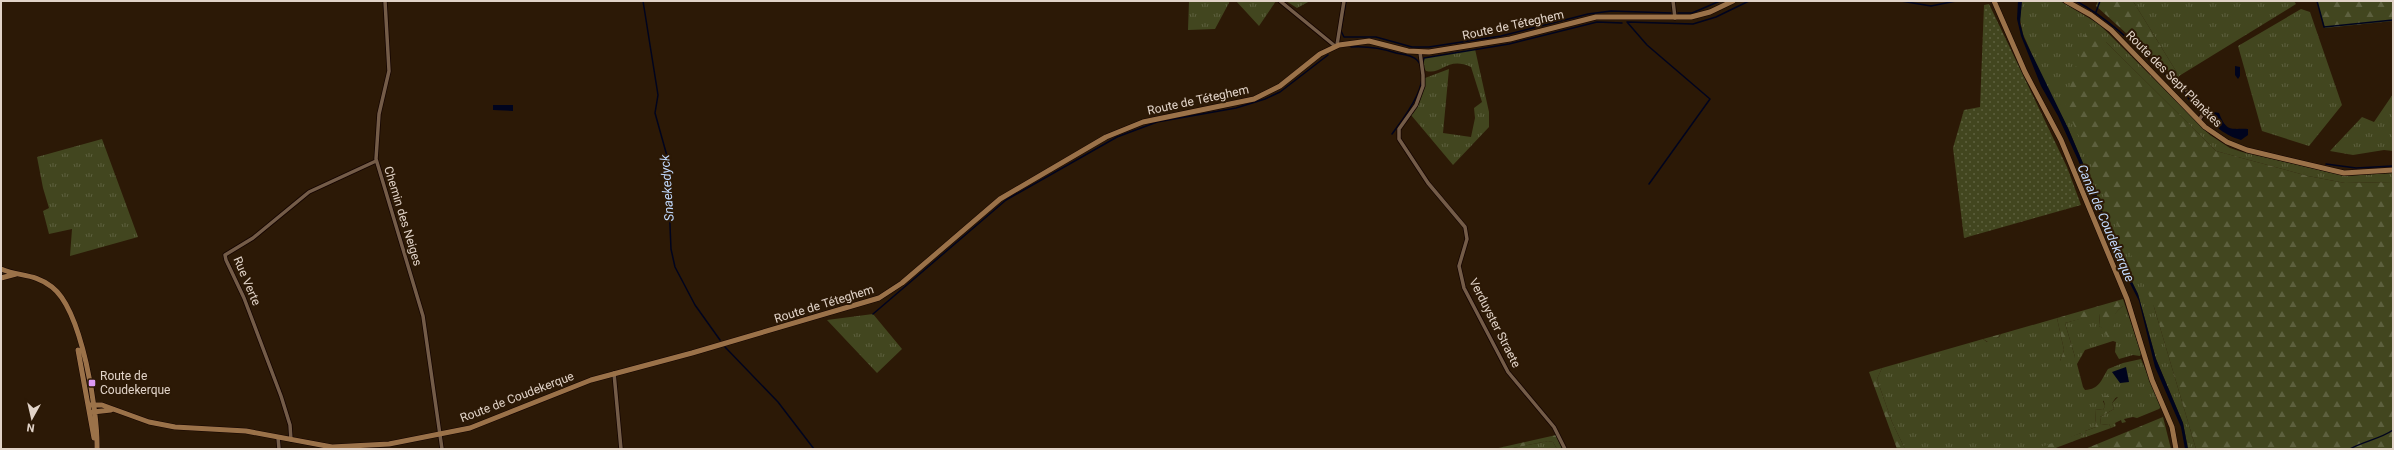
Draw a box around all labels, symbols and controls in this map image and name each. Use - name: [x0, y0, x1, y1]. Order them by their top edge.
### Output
- street label: Route de Téteghem: [1461, 7, 1565, 43]
- street label: Route des Sept Planètes: [2123, 28, 2225, 130]
- street label: Route de Téteghem: [1146, 82, 1250, 118]
- water label: Snaekedyck: [657, 153, 677, 222]
- water label: Canal de Coudekerque: [2074, 162, 2138, 284]
- street label: Chemin des Neiges: [381, 165, 425, 267]
- street label: Rue Verte: [230, 254, 264, 308]
- street label: Verduyster Straete: [1466, 276, 1524, 370]
- street label: Route de Téteghem: [772, 282, 876, 326]
- place label: Route de Coudekerque: [100, 369, 170, 397]
- street label: Route de Coudekerque: [458, 369, 576, 425]
- marker: Route de Coudekerque: [87, 378, 97, 388]
- north arrow: [12, 398, 52, 438]
- text: N: [26, 420, 35, 434]

